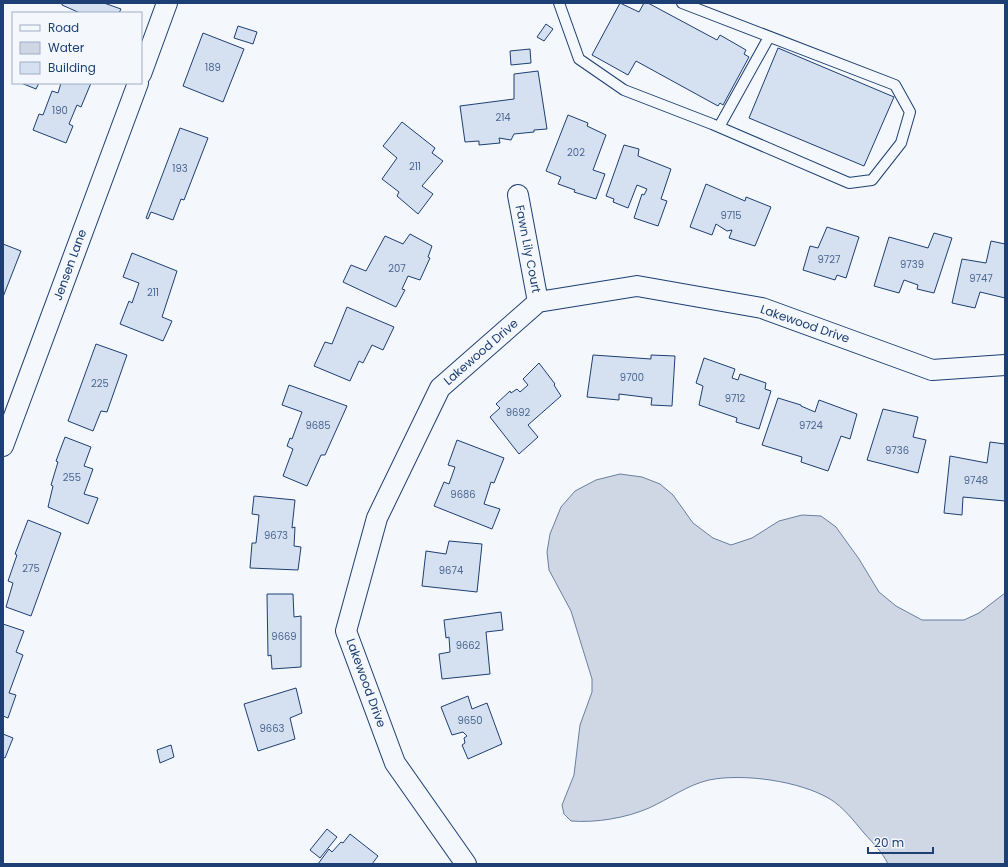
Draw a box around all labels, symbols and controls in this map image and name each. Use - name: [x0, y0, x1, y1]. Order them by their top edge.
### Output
- legend: [12, 12, 142, 84]
- text: Road: [48, 19, 79, 36]
- text: Water: [48, 39, 85, 56]
- text: Building: [48, 59, 96, 76]
- house number: 189: [205, 60, 221, 75]
- house number: 190: [52, 103, 68, 118]
- house number: 214: [495, 110, 511, 125]
- house number: 202: [567, 145, 585, 160]
- house number: 211: [409, 159, 421, 174]
- house number: 193: [172, 161, 188, 176]
- street label: Fawn Lily Court: [512, 203, 545, 294]
- house number: 9715: [720, 208, 742, 223]
- street label: Jensen Lane: [49, 227, 90, 303]
- house number: 9727: [818, 252, 841, 267]
- house number: 9739: [900, 257, 924, 272]
- house number: 207: [388, 261, 406, 276]
- house number: 9747: [969, 271, 993, 286]
- house number: 211: [147, 285, 159, 300]
- street label: Lakewood Drive: [758, 300, 852, 347]
- street label: Lakewood Drive: [440, 315, 522, 389]
- house number: 9700: [620, 370, 644, 385]
- house number: 225: [91, 376, 109, 391]
- house number: 9712: [725, 391, 746, 406]
- house number: 9692: [506, 405, 531, 420]
- house number: 9685: [305, 418, 331, 433]
- house number: 9724: [799, 418, 823, 433]
- house number: 9736: [885, 443, 909, 458]
- house number: 255: [63, 470, 81, 485]
- house number: 9748: [964, 473, 988, 488]
- house number: 9686: [450, 487, 476, 502]
- house number: 9673: [264, 528, 288, 543]
- house number: 275: [22, 561, 40, 576]
- house number: 9674: [439, 563, 463, 578]
- house number: 9669: [271, 629, 297, 644]
- street label: Lakewood Drive: [342, 636, 390, 730]
- house number: 9662: [456, 638, 481, 653]
- house number: 9650: [457, 713, 483, 728]
- house number: 9663: [260, 721, 285, 736]
- scale bar: [868, 829, 933, 855]
- text: 20 m: [874, 834, 904, 851]

